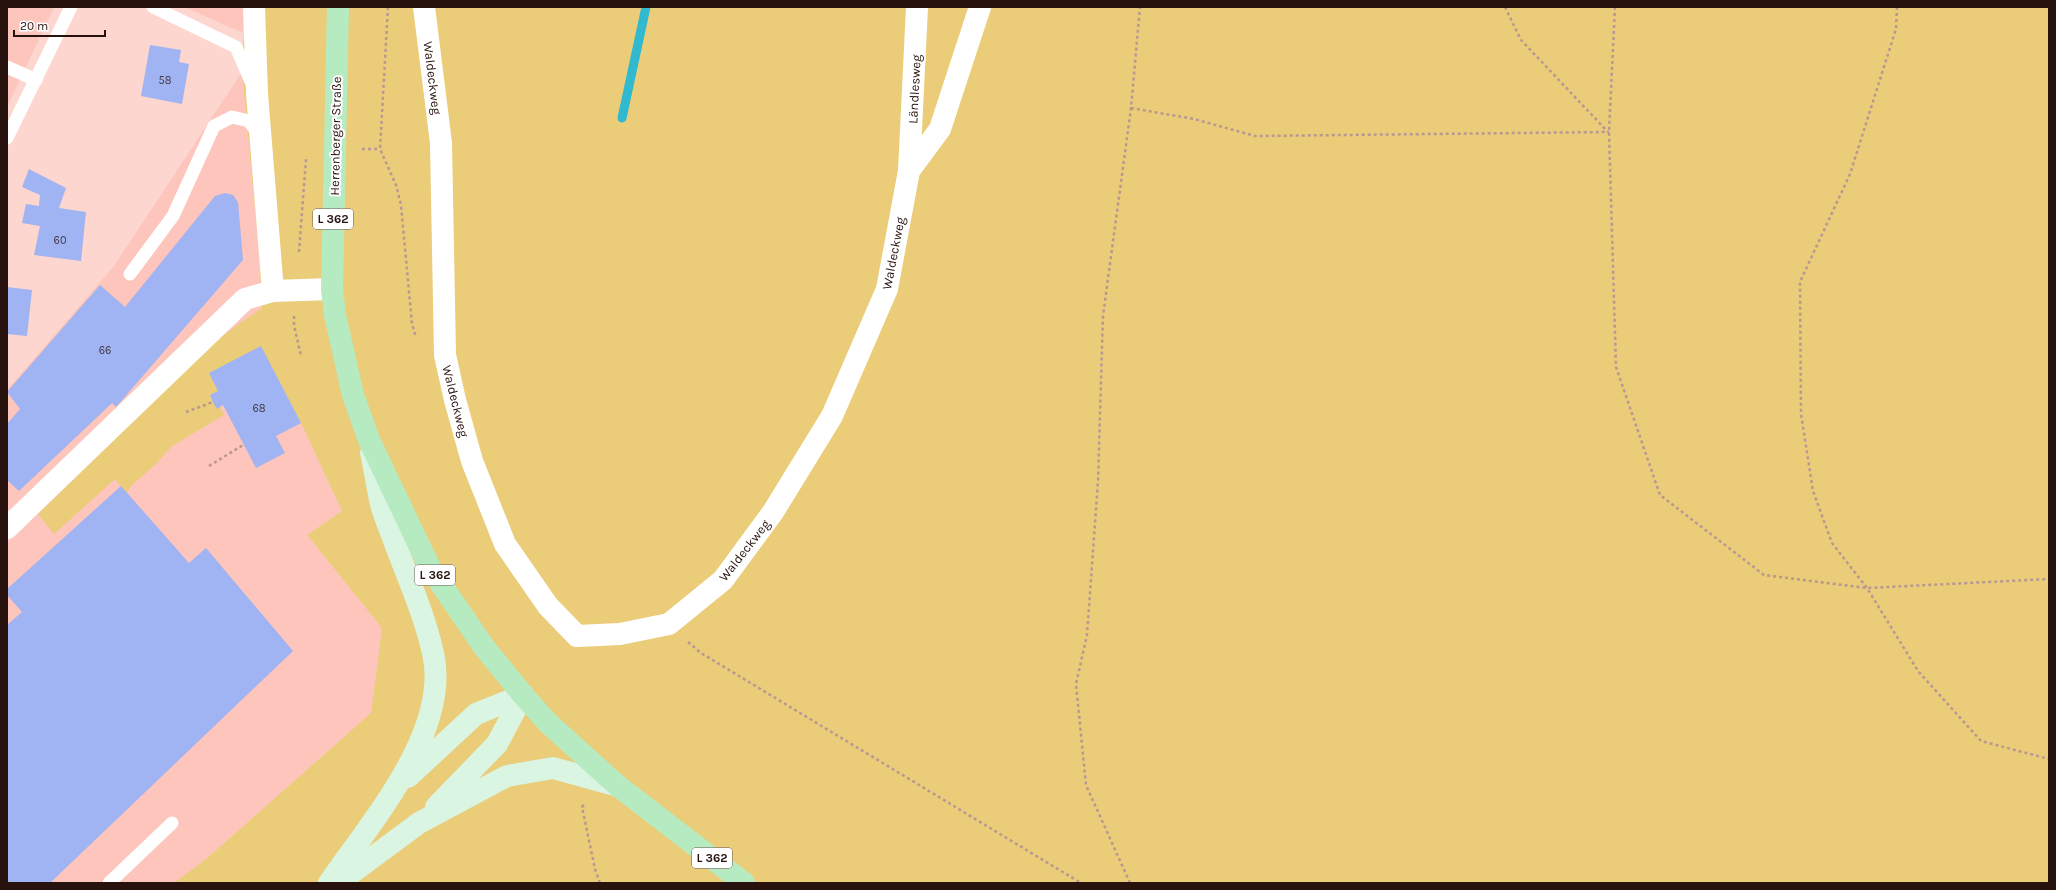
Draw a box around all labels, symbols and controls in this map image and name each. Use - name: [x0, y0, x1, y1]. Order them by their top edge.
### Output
- scale bar: [14, 12, 105, 38]
- text: 20 m: [20, 19, 48, 33]
- street label: Waldeckweg: [421, 40, 445, 116]
- street label: Ländlesweg: [905, 53, 924, 124]
- house number: 58: [159, 74, 172, 87]
- street label: Herrenberger Straße: [327, 76, 344, 196]
- road number: L 362: [313, 209, 353, 229]
- street label: Waldeckweg: [879, 215, 908, 291]
- house number: 60: [54, 234, 66, 247]
- house number: 66: [99, 344, 111, 357]
- street label: Waldeckweg: [439, 363, 472, 439]
- house number: 68: [252, 402, 266, 415]
- street label: Waldeckweg: [716, 516, 773, 584]
- road number: L 362: [415, 565, 455, 585]
- road number: L 362: [692, 848, 732, 868]

